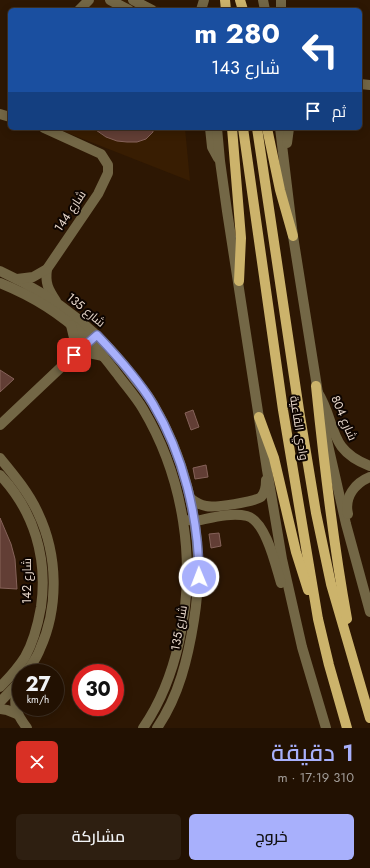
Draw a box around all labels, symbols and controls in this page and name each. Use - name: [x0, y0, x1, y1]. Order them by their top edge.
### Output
- text: 280 m: [194, 13, 280, 54]
- icon: left: [294, 24, 346, 76]
- text: شارع 143: [211, 55, 280, 81]
- icon: arrive: [302, 100, 324, 122]
- text: ثم: [332, 101, 346, 123]
- street label: شارع 144: [50, 187, 90, 235]
- street label: شارع 135: [63, 288, 109, 332]
- pin: [57, 338, 91, 372]
- icon: arrive: [63, 344, 85, 366]
- street label: شارع 804: [326, 393, 362, 443]
- street label: وادي القاعية: [284, 394, 313, 462]
- position arrow: [178, 556, 220, 598]
- street label: شارع 142: [18, 558, 36, 604]
- street label: شارع 135: [166, 604, 192, 652]
- speed limit sign: 30: [72, 664, 124, 716]
- text: 27: [25, 670, 51, 699]
- text: km/h: [27, 692, 49, 707]
- text: 1 دقيقة: [271, 735, 354, 770]
- button: close: [16, 741, 58, 783]
- text: 310 m · 17:19: [278, 768, 354, 787]
- button: مشاركة: [16, 814, 181, 860]
- button: خروج: [189, 814, 354, 860]

